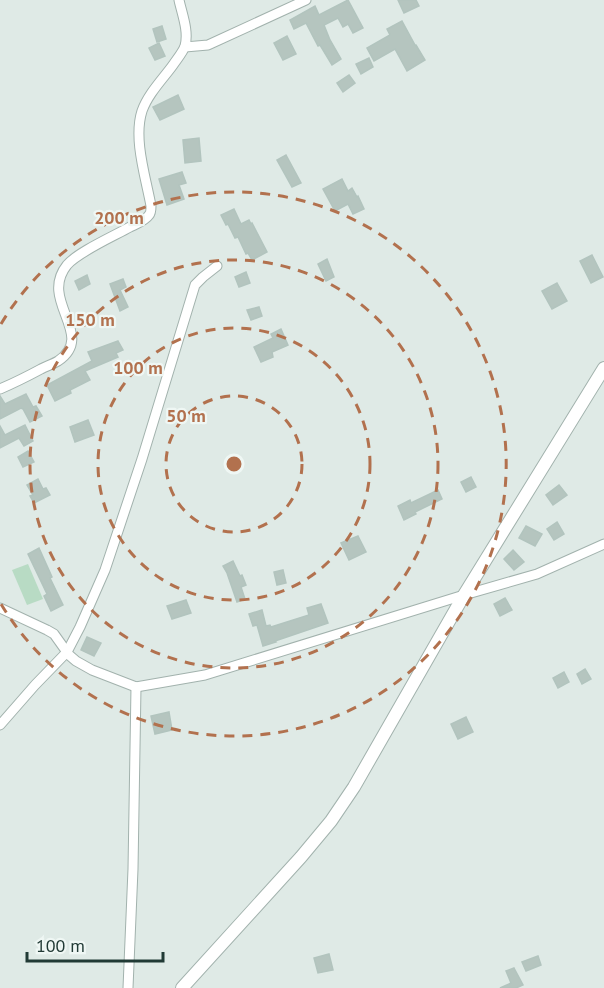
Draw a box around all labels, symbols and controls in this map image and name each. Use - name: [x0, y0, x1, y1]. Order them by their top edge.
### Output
- text: 200 m: [94, 206, 144, 229]
- text: 150 m: [65, 308, 115, 331]
- text: 100 m: [113, 356, 163, 379]
- text: 50 m: [166, 404, 206, 427]
- centre of rings: [224, 454, 244, 474]
- scale bar: [27, 925, 164, 963]
- text: 100 m: [36, 934, 85, 957]

